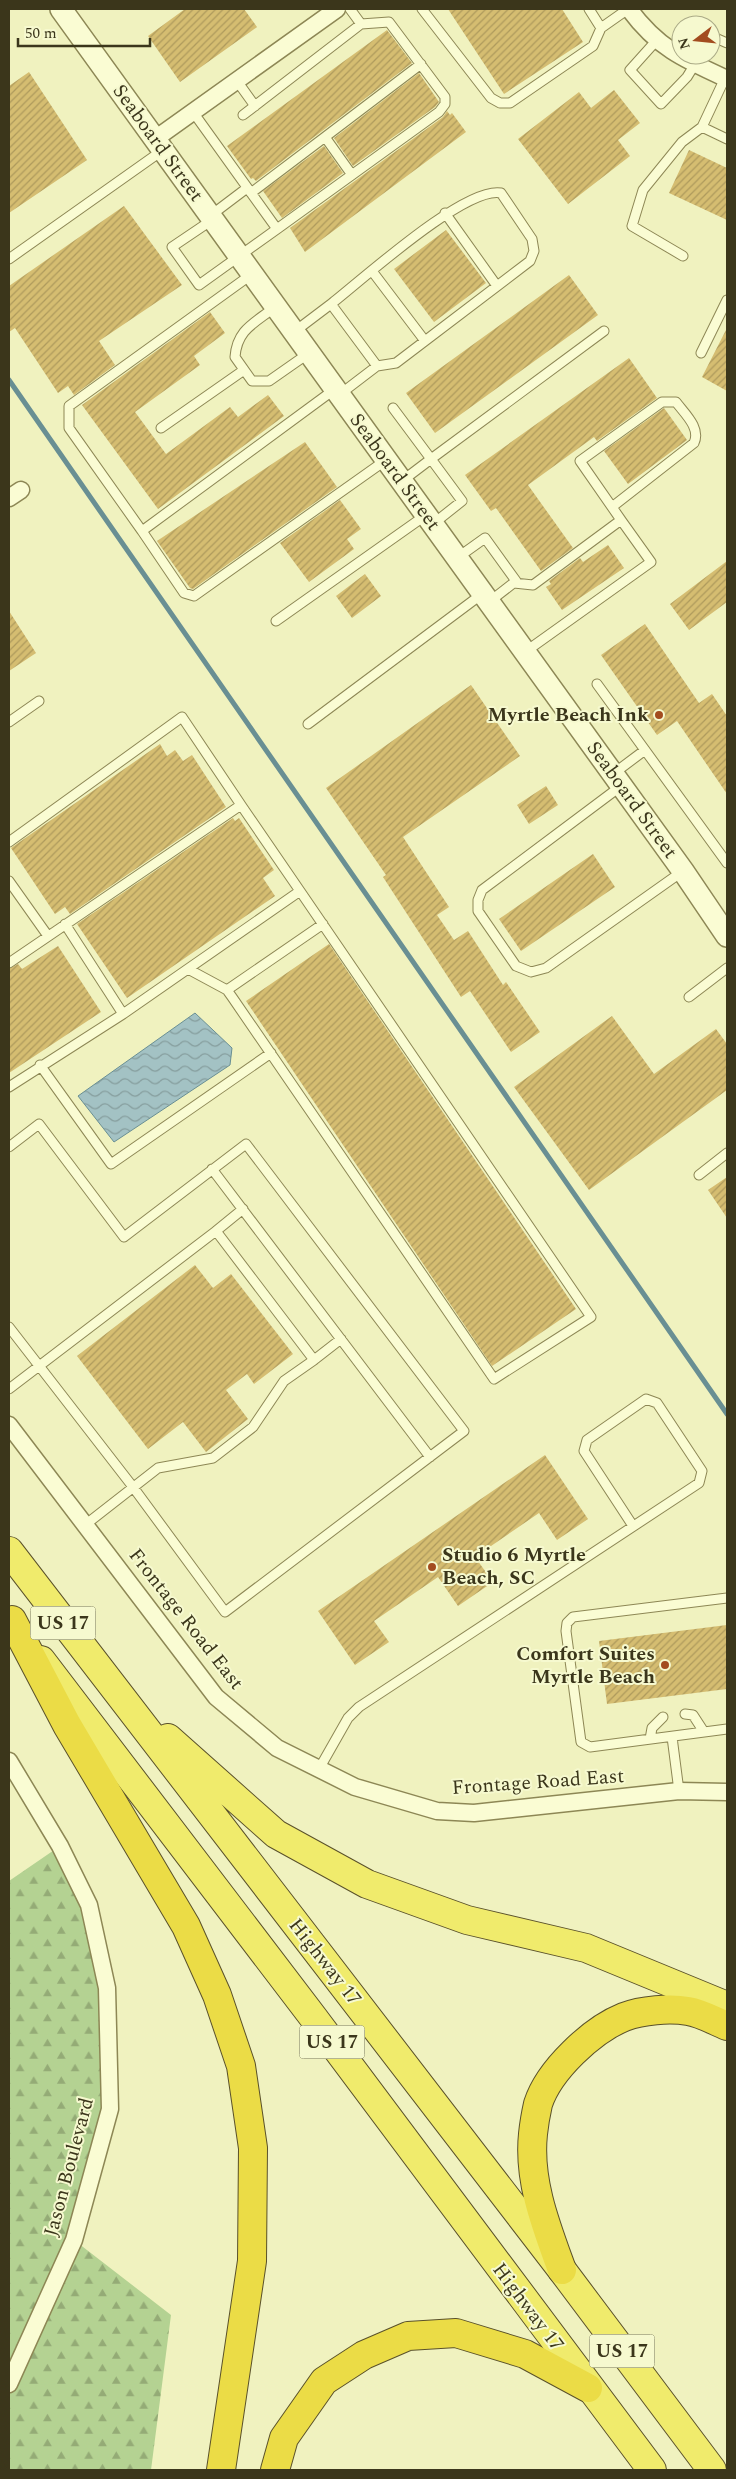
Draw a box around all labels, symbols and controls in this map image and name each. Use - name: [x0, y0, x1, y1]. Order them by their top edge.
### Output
- scale bar: [18, 15, 150, 47]
- north arrow: [671, 15, 721, 65]
- text: 50 m: [25, 22, 57, 45]
- text: N: [672, 35, 696, 52]
- street label: Seaboard Street: [105, 78, 211, 208]
- street label: Seaboard Street: [342, 407, 448, 537]
- place label: Myrtle Beach Ink: [487, 700, 649, 730]
- marker: Myrtle Beach Ink: [653, 709, 665, 721]
- street label: Seaboard Street: [579, 735, 685, 865]
- place label: Studio 6 Myrtle Beach, SC: [442, 1540, 586, 1593]
- street label: Frontage Road East: [121, 1542, 251, 1696]
- marker: Studio 6 Myrtle Beach, SC: [426, 1561, 438, 1573]
- road number: US 17: [30, 1606, 96, 1640]
- place label: Comfort Suites Myrtle Beach: [516, 1639, 655, 1692]
- marker: Comfort Suites Myrtle Beach: [659, 1659, 671, 1671]
- street label: Frontage Road East: [451, 1761, 625, 1803]
- street label: Highway 17: [281, 1912, 369, 2012]
- road number: US 17: [300, 2025, 364, 2058]
- street label: Jason Boulevard: [36, 2094, 102, 2240]
- street label: Highway 17: [485, 2256, 571, 2358]
- road number: US 17: [590, 2334, 654, 2368]

